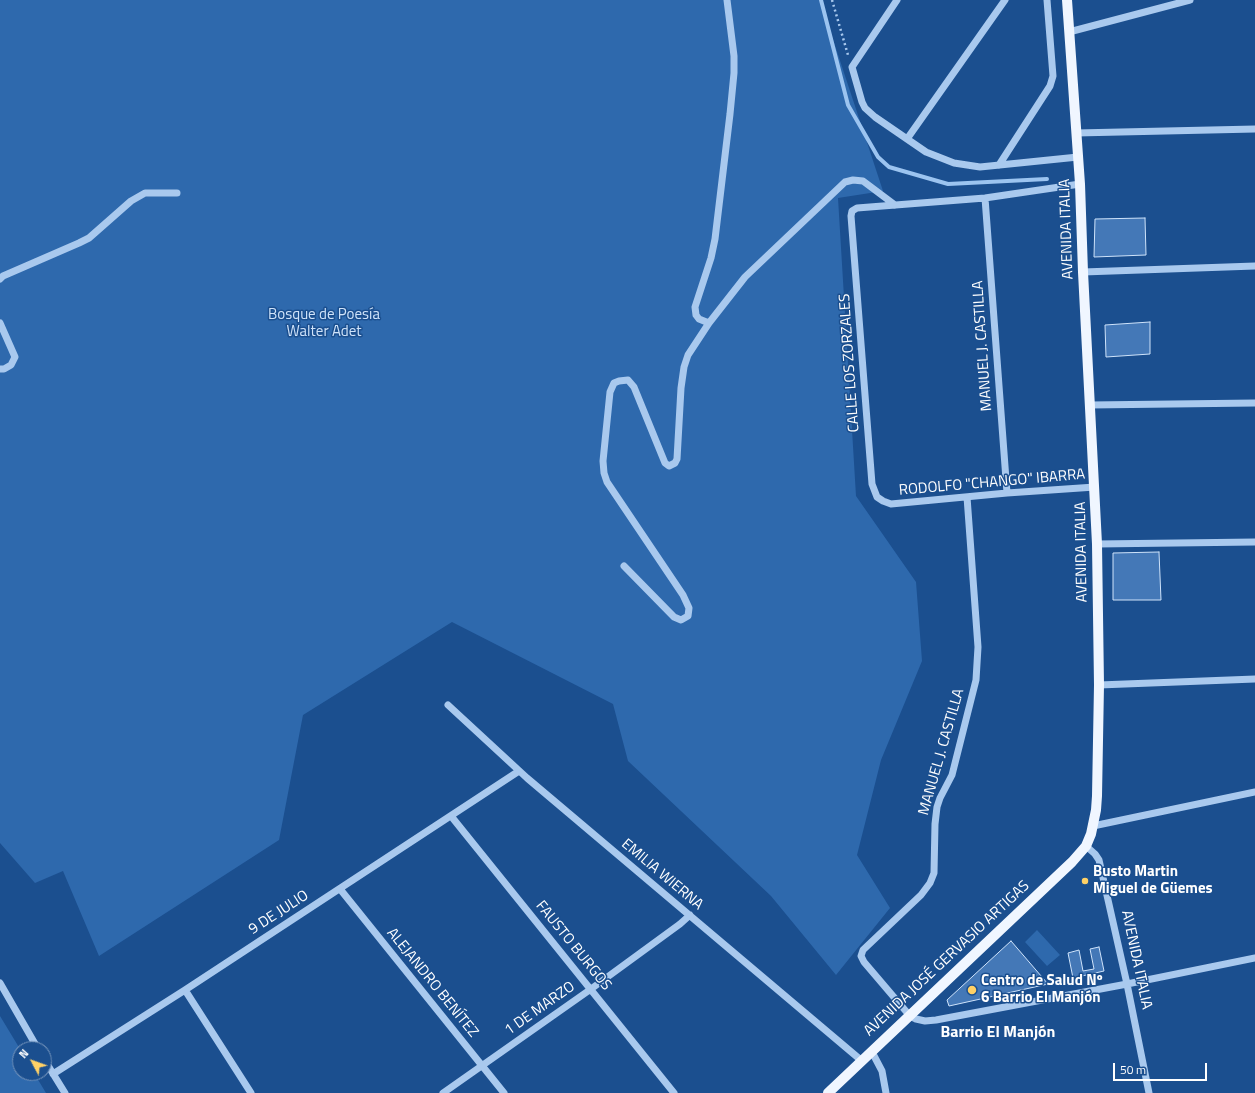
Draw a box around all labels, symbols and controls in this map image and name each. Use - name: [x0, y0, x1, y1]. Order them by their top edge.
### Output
- street label: AVENIDA ITALIA: [1056, 178, 1078, 280]
- street label: MANUEL J. CASTILLA: [969, 280, 997, 412]
- street label: CALLE LOS ZORZALES: [836, 293, 864, 433]
- park label: Bosque de Poesía Walter Adet: [268, 306, 380, 341]
- street label: RODOLFO "CHANGO" IBARRA: [898, 466, 1086, 500]
- street label: AVENIDA ITALIA: [1072, 501, 1092, 603]
- street label: MANUEL J. CASTILLA: [915, 687, 969, 817]
- street label: EMILIA WIERNA: [617, 836, 707, 914]
- place label: Busto Martin Miguel de Güemes: [1093, 863, 1213, 898]
- marker: Busto Martin Miguel de Güemes: [1080, 876, 1090, 886]
- street label: AVENIDA JOSÉ GERVASIO ARTIGAS: [861, 878, 1033, 1040]
- street label: 9 DE JULIO: [246, 887, 312, 939]
- street label: FAUSTO BURGOS: [531, 898, 615, 994]
- street label: AVENIDA ITALIA: [1117, 909, 1155, 1011]
- street label: ALEJANDRO BENÍTEZ: [382, 925, 482, 1041]
- place label: Centro de Salud Nº 6 Barrio El Manjón: [981, 972, 1103, 1007]
- street label: 1 DE MARZO: [501, 978, 579, 1040]
- marker: Centro de Salud Nº 6 Barrio El Manjón: [966, 984, 978, 996]
- district label: Barrio El Manjón: [941, 1023, 1055, 1043]
- north arrow: [12, 1041, 52, 1081]
- text: N: [15, 1046, 32, 1062]
- scale bar: [1115, 1055, 1209, 1081]
- text: 50 m: [1120, 1060, 1146, 1079]

